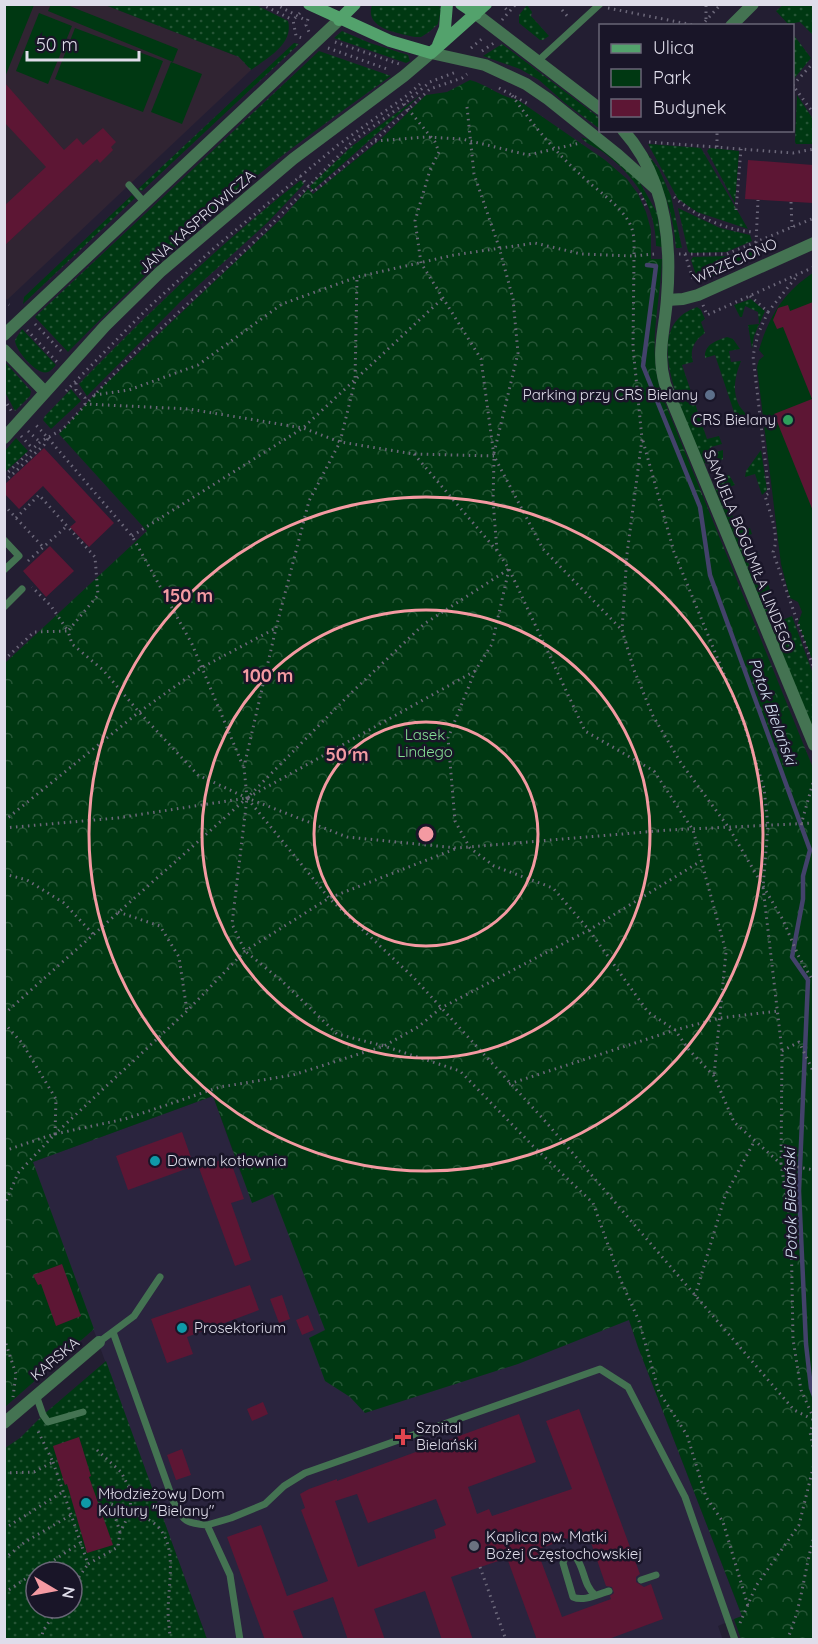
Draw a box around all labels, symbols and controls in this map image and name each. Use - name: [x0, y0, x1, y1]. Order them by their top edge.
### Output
- scale bar: [27, 24, 140, 62]
- legend: [599, 24, 794, 132]
- text: 50 m: [36, 33, 78, 56]
- text: Ulica: [653, 36, 694, 59]
- text: Park: [653, 66, 691, 89]
- text: Budynek: [653, 96, 726, 119]
- street label: JANA KASPROWICZA: [134, 165, 259, 278]
- street label: WRZECIONO: [690, 234, 780, 288]
- place label: Parking przy CRS Bielany: [523, 385, 698, 404]
- marker: Parking przy CRS Bielany: [703, 388, 717, 402]
- place label: CRS Bielany: [693, 410, 776, 429]
- marker: CRS Bielany: [781, 413, 795, 427]
- street label: SAMUELA BOGUMIŁA LINDEGO: [700, 447, 799, 655]
- text: 150 m: [163, 584, 213, 607]
- water label: Potok Bielański: [744, 655, 802, 769]
- text: 100 m: [243, 664, 293, 687]
- park label: Lasek Lindego: [397, 725, 453, 761]
- text: 50 m: [325, 743, 369, 766]
- centre of rings: [416, 824, 436, 844]
- water label: Potok Bielański: [779, 1146, 801, 1260]
- place label: Dawna kotłownia: [167, 1151, 287, 1170]
- marker: Dawna kotłownia: [148, 1154, 162, 1168]
- place label: Prosektorium: [194, 1318, 286, 1337]
- marker: Prosektorium: [175, 1321, 189, 1335]
- street label: KARSKA: [26, 1332, 83, 1385]
- place label: Szpital Bielański: [416, 1418, 477, 1454]
- marker: Szpital Bielański: [394, 1428, 412, 1446]
- place label: Młodzieżowy Dom Kultury "Bielany": [98, 1484, 225, 1520]
- marker: Młodzieżowy Dom Kultury "Bielany": [79, 1496, 93, 1510]
- place label: Kaplica pw. Matki Bożej Częstochowskiej: [486, 1527, 642, 1563]
- marker: Kaplica pw. Matki Bożej Częstochowskiej: [467, 1539, 481, 1553]
- north arrow: [24, 1560, 84, 1620]
- text: N: [58, 1585, 80, 1600]

